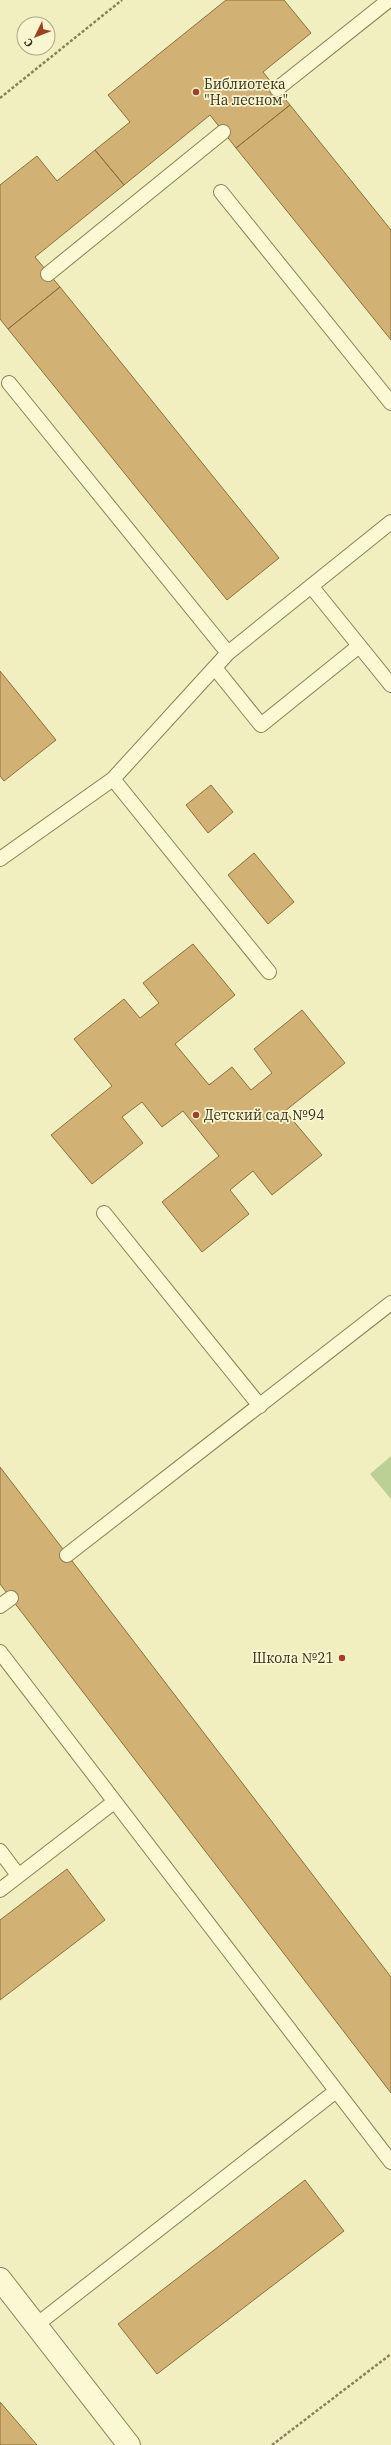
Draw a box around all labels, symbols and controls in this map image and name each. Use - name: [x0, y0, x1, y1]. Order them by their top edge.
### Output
- north arrow: [16, 16, 56, 56]
- text: С: [21, 35, 36, 50]
- place label: Библиотека "На лесном": [204, 75, 288, 109]
- marker: Библиотека "На лесном": [191, 87, 201, 97]
- place label: Детский сад №94: [204, 1106, 325, 1124]
- marker: Детский сад №94: [191, 1110, 201, 1120]
- place label: Школа №21: [252, 1649, 334, 1667]
- marker: Школа №21: [337, 1653, 347, 1663]

